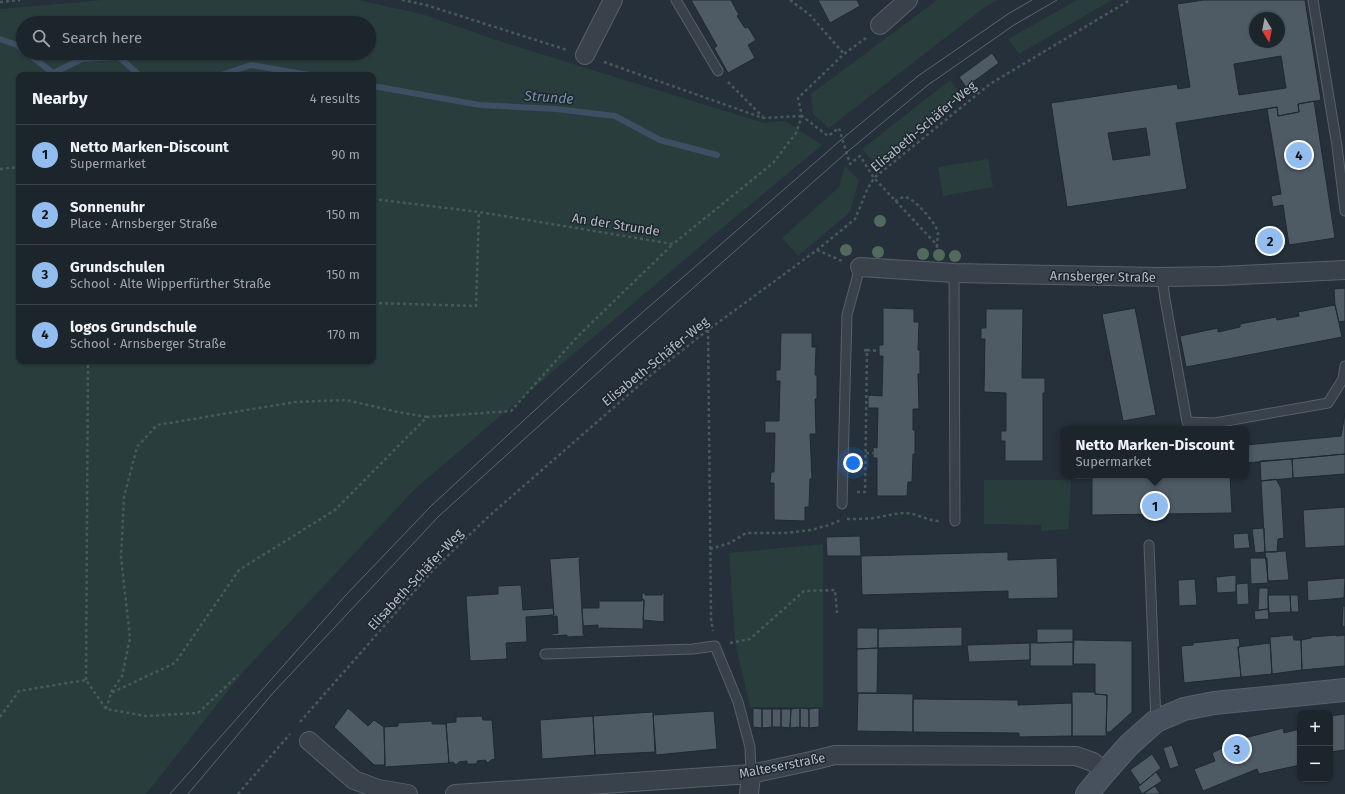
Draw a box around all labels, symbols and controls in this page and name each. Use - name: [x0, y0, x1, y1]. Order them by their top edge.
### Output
- north arrow: [1249, 12, 1285, 48]
- search box: [16, 16, 376, 60]
- icon: search: [30, 27, 52, 49]
- text: Search here: [62, 29, 142, 47]
- street label: Elisabeth-Schäfer-Weg: [868, 78, 979, 175]
- water label: Strunde: [523, 87, 574, 108]
- text: Nearby: [32, 88, 87, 109]
- text: 4 results: [310, 91, 360, 106]
- text: Netto Marken-Discount: [70, 138, 229, 156]
- pin: 4: [1286, 140, 1312, 170]
- text: 1: [42, 147, 48, 162]
- text: 90 m: [331, 147, 360, 162]
- text: Supermarket: [70, 156, 146, 171]
- text: Sonnenuhr: [70, 198, 145, 216]
- text: 2: [42, 207, 48, 222]
- text: 150 m: [326, 207, 360, 222]
- street label: An der Strunde: [571, 210, 661, 239]
- text: Place · Arnsberger Straße: [70, 216, 217, 231]
- pin: 2: [1257, 226, 1283, 256]
- text: Grundschulen: [70, 258, 165, 276]
- text: 3: [42, 267, 48, 282]
- text: 150 m: [326, 267, 360, 282]
- street label: Arnsberger Straße: [1050, 268, 1156, 285]
- text: School · Alte Wipperfürther Straße: [70, 276, 271, 291]
- street label: Elisabeth-Schäfer-Weg: [599, 314, 712, 409]
- text: logos Grundschule: [70, 318, 197, 336]
- text: 4: [41, 327, 49, 342]
- text: 170 m: [327, 327, 360, 342]
- text: School · Arnsberger Straße: [70, 336, 226, 351]
- popup: [1061, 426, 1249, 478]
- text: Netto Marken-Discount: [1076, 436, 1234, 454]
- your location: [843, 453, 863, 473]
- text: Supermarket: [1076, 454, 1152, 469]
- pin: 1: [1142, 491, 1168, 521]
- street label: Elisabeth-Schäfer-Weg: [365, 526, 466, 633]
- map controls: [1297, 710, 1333, 782]
- button: +: [1297, 710, 1333, 746]
- pin: 3: [1224, 734, 1250, 764]
- button: −: [1297, 746, 1333, 782]
- street label: Malteserstraße: [738, 750, 827, 781]

